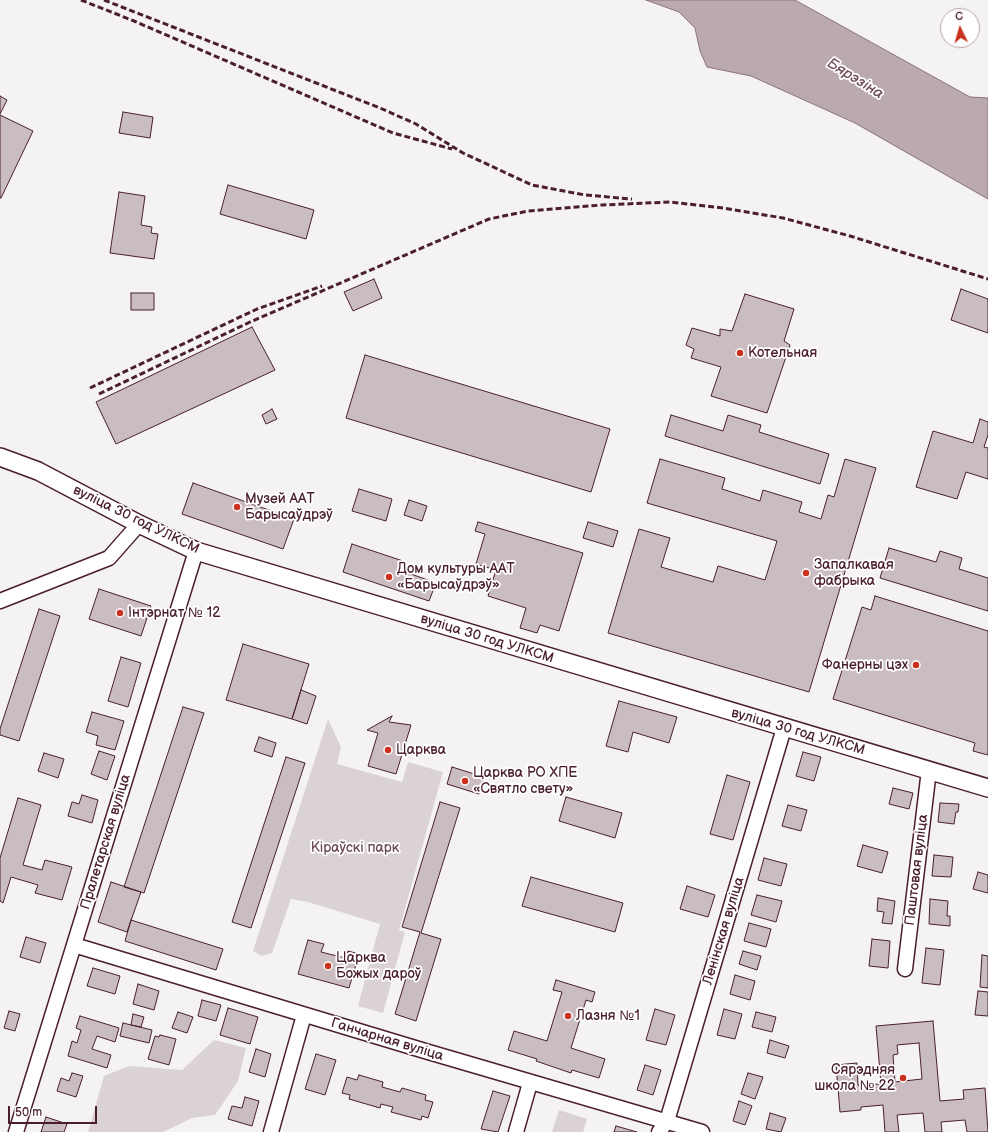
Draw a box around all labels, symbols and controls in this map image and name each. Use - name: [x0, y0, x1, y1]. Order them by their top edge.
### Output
- north arrow: [940, 8, 980, 48]
- text: С: [955, 10, 963, 23]
- water label: Бярэзіна: [823, 55, 887, 103]
- place label: Котельная: [748, 345, 817, 361]
- marker: Котельная: [735, 348, 745, 358]
- street label: вуліца 30 год УЛКСМ: [70, 482, 202, 558]
- place label: Музей ААТ Барысаўдрэў: [245, 491, 333, 524]
- marker: Музей ААТ Барысаўдрэў: [232, 502, 242, 512]
- place label: Запалкавая фабрыка: [814, 557, 894, 590]
- place label: Дом культуры ААТ «Барысаўдрэў»: [397, 561, 515, 594]
- marker: Запалкавая фабрыка: [801, 568, 811, 578]
- marker: Дом культуры ААТ «Барысаўдрэў»: [384, 572, 394, 582]
- place label: Інтэрнат № 12: [128, 605, 220, 621]
- marker: Інтэрнат № 12: [115, 608, 125, 618]
- street label: вуліца 30 год УЛКСМ: [418, 611, 556, 667]
- place label: Фанерны цэх: [822, 657, 908, 673]
- marker: Фанерны цэх: [911, 660, 921, 670]
- street label: вуліца 30 год УЛКСМ: [729, 705, 867, 759]
- place label: Царква: [396, 742, 446, 758]
- marker: Царква: [383, 745, 393, 755]
- place label: Царква РО ХПЕ «Святло свету»: [473, 765, 577, 798]
- street label: Пралетарская вуліца: [77, 772, 135, 912]
- marker: Царква РО ХПЕ «Святло свету»: [460, 776, 470, 786]
- street label: Паштовая вуліца: [902, 813, 932, 927]
- park label: Кіраўскі парк: [311, 840, 399, 856]
- street label: Ленінская вуліца: [700, 875, 748, 987]
- place label: Царква Божых дароў: [336, 950, 421, 982]
- marker: Царква Божых дароў: [323, 961, 333, 971]
- place label: Лазня №1: [576, 1008, 640, 1024]
- marker: Лазня №1: [563, 1011, 573, 1021]
- street label: Ганчарная вуліца: [329, 1015, 445, 1065]
- place label: Сярэдняя школа № 22: [815, 1062, 895, 1094]
- marker: Сярэдняя школа № 22: [898, 1073, 908, 1083]
- scale bar: [10, 1098, 99, 1124]
- text: 50 m: [15, 1105, 42, 1120]

